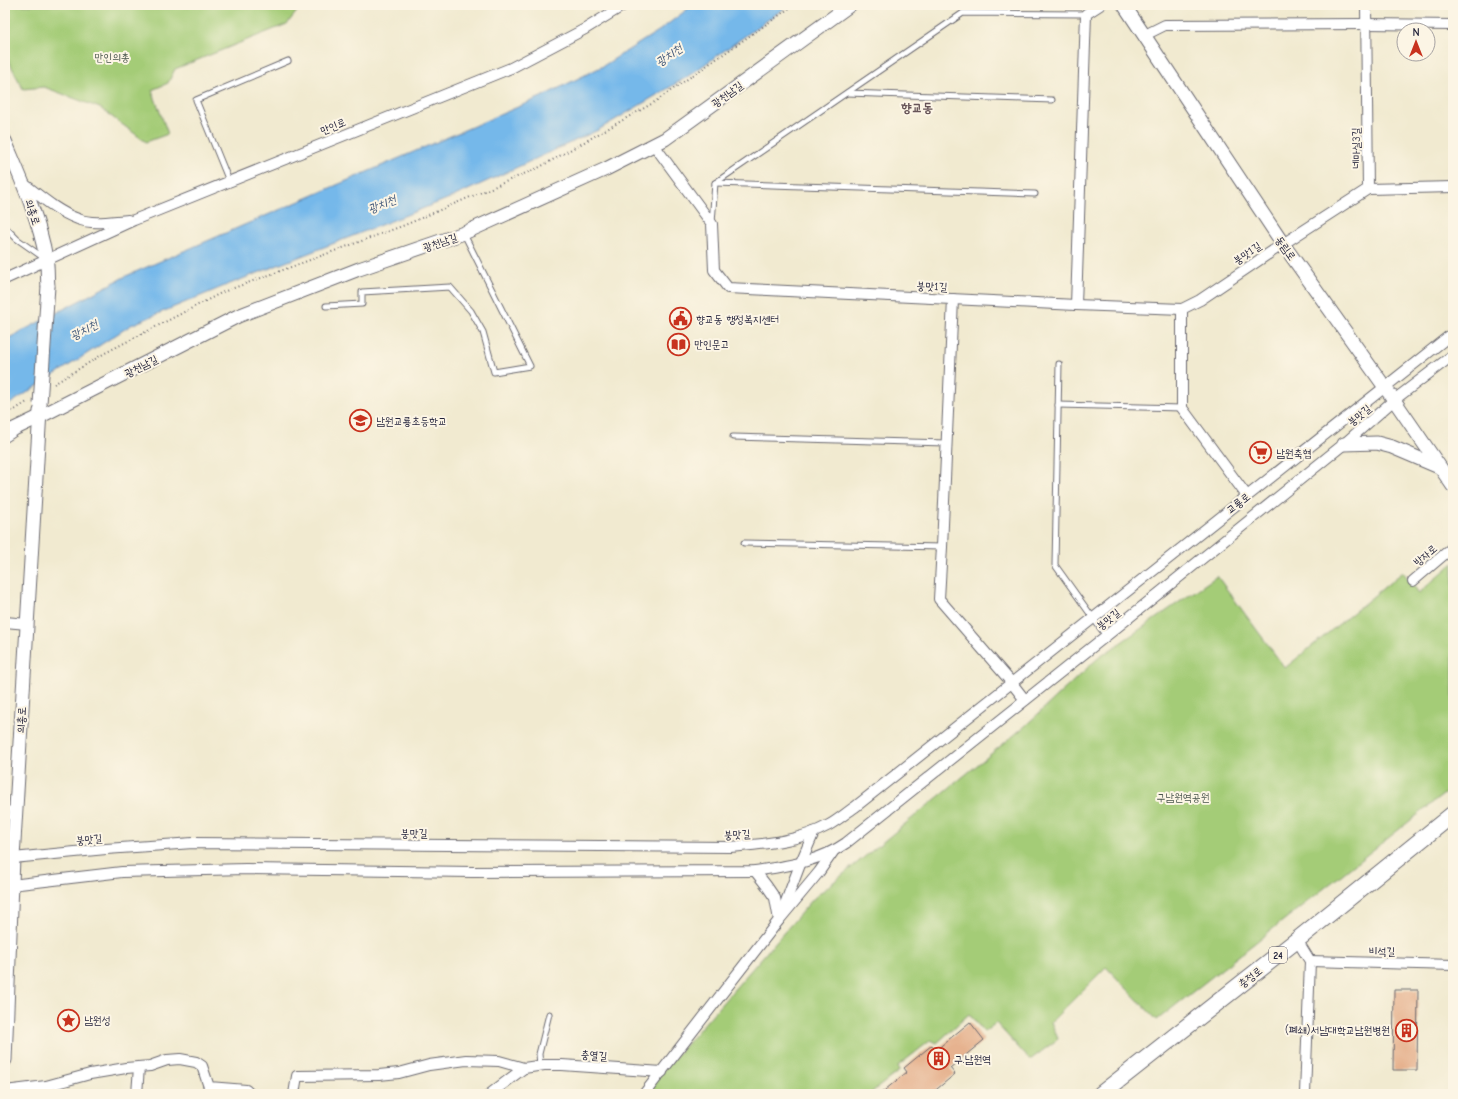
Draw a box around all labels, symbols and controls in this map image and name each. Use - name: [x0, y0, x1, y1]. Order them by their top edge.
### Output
- north arrow: [1396, 22, 1436, 62]
- text: N: [1412, 26, 1420, 39]
- water label: 광치천: [653, 40, 686, 69]
- park label: 만인의총: [94, 51, 130, 64]
- street label: 광천남길: [709, 79, 746, 110]
- district label: 향교동: [900, 100, 933, 115]
- street label: 만인로: [318, 115, 348, 137]
- street label: 네마실3길: [1350, 127, 1363, 169]
- water label: 광치천: [366, 192, 399, 216]
- street label: 의총로: [22, 198, 43, 227]
- street label: 광천남길: [421, 231, 459, 254]
- street label: 동림로: [1273, 234, 1299, 263]
- street label: 붕맛1길: [1231, 239, 1264, 267]
- street label: 붕맛1길: [916, 279, 948, 294]
- public building icon: 향교동 행정복지센터: [667, 306, 693, 332]
- place label: 향교동 행정복지센터: [696, 313, 779, 326]
- water label: 광치천: [68, 316, 101, 343]
- library icon: 만인문고: [666, 331, 692, 357]
- place label: 만인문고: [694, 338, 729, 351]
- street label: 광천남길: [123, 353, 160, 380]
- street label: 붕맛길: [1345, 402, 1374, 429]
- school or university icon: 남원교룡초등학교: [348, 408, 374, 434]
- place label: 남원교룡초등학교: [376, 415, 447, 428]
- supermarket icon: 남원축협: [1247, 440, 1273, 466]
- place label: 남원축협: [1276, 447, 1312, 460]
- street label: 교룡로: [1224, 490, 1253, 517]
- street label: 방자로: [1411, 542, 1440, 569]
- street label: 붕맛길: [1094, 606, 1123, 633]
- street label: 의총로: [14, 706, 29, 734]
- park label: 구남원역공원: [1156, 791, 1210, 804]
- street label: 붕맛길: [401, 827, 427, 840]
- street label: 붕맛길: [723, 827, 751, 842]
- street label: 붕맛길: [75, 832, 103, 847]
- street label: 비석길: [1369, 945, 1396, 958]
- road number: 24: [1269, 947, 1287, 963]
- street label: 충정로: [1236, 964, 1265, 991]
- place icon: 남원성: [56, 1007, 82, 1033]
- place label: 남원성: [84, 1014, 111, 1027]
- building icon: (폐쇄)서남대학교남원병원: [1393, 1017, 1419, 1043]
- place label: (폐쇄)서남대학교남원병원: [1285, 1024, 1390, 1037]
- building icon: 구.남원역: [925, 1046, 951, 1072]
- street label: 충열길: [580, 1048, 608, 1063]
- place label: 구.남원역: [954, 1053, 991, 1066]

